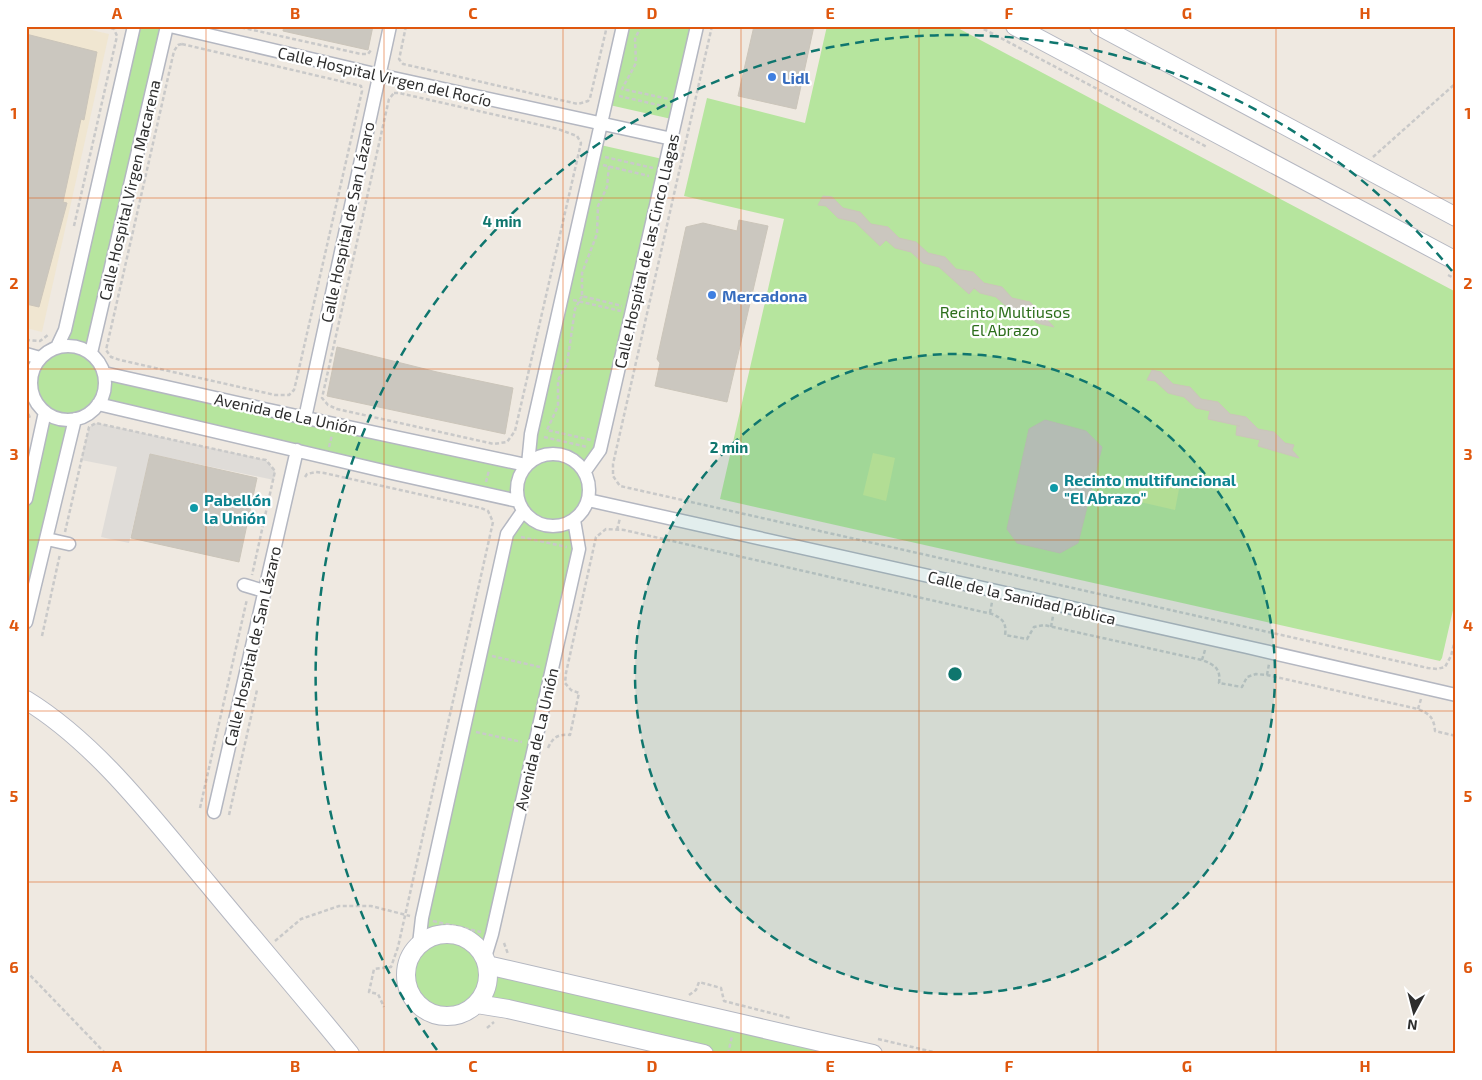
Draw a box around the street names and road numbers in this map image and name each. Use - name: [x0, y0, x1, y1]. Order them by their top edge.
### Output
- street label: Calle Hospital Virgen del Rocío: [276, 42, 494, 110]
- street label: Calle Hospital Virgen Macarena: [94, 78, 164, 302]
- street label: Calle Hospital de San Lázaro: [316, 120, 378, 324]
- street label: Calle Hospital de las Cinco Llagas: [610, 132, 682, 370]
- street label: Avenida de La Unión: [213, 389, 359, 437]
- street label: Calle Hospital de San Lázaro: [220, 544, 284, 748]
- street label: Calle de la Sanidad Pública: [926, 566, 1118, 628]
- street label: Avenida de La Unión: [510, 666, 562, 812]

